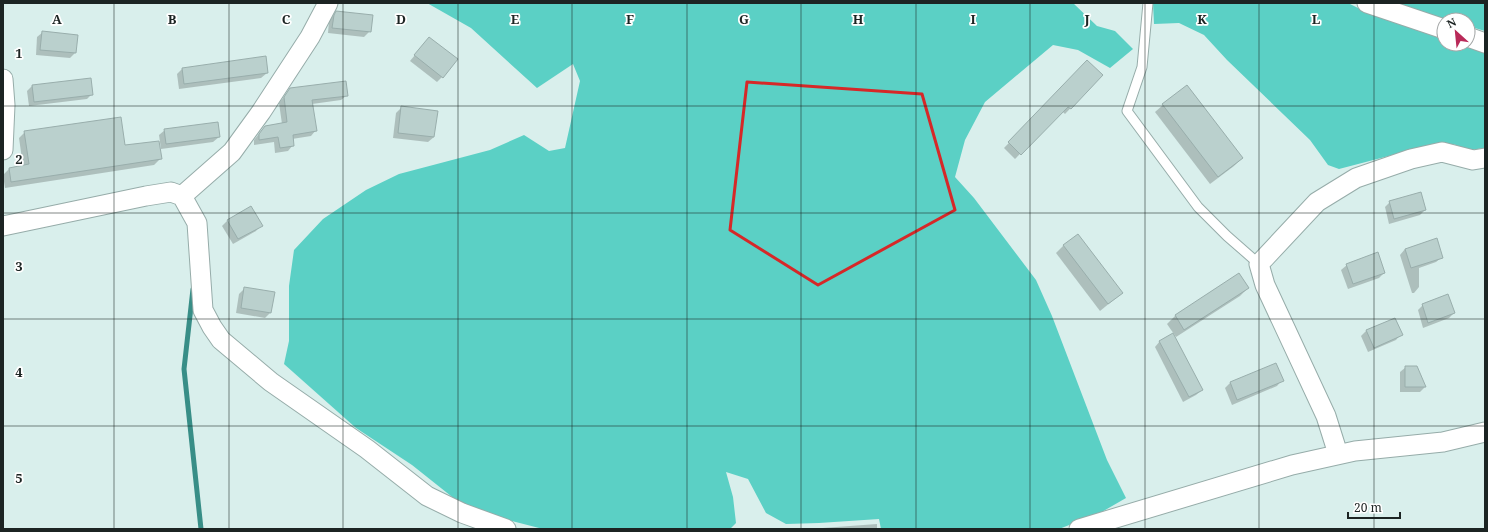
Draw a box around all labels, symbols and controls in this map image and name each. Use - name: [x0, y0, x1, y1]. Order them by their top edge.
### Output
- text: A: [52, 10, 62, 28]
- text: B: [168, 10, 177, 28]
- text: C: [282, 10, 291, 28]
- text: D: [396, 10, 406, 28]
- text: E: [511, 10, 520, 28]
- text: F: [626, 10, 634, 28]
- text: G: [739, 10, 749, 28]
- text: H: [853, 10, 864, 28]
- text: I: [970, 10, 976, 28]
- text: J: [1083, 10, 1090, 28]
- text: K: [1197, 10, 1207, 28]
- text: L: [1312, 10, 1321, 28]
- north arrow: [1436, 12, 1476, 52]
- text: N: [1444, 14, 1459, 31]
- text: 1: [15, 44, 23, 62]
- text: 2: [15, 150, 23, 168]
- text: 3: [15, 257, 23, 275]
- text: 4: [15, 363, 23, 381]
- text: 5: [15, 469, 23, 487]
- scale bar: [1348, 494, 1400, 520]
- text: 20 m: [1354, 499, 1382, 516]

